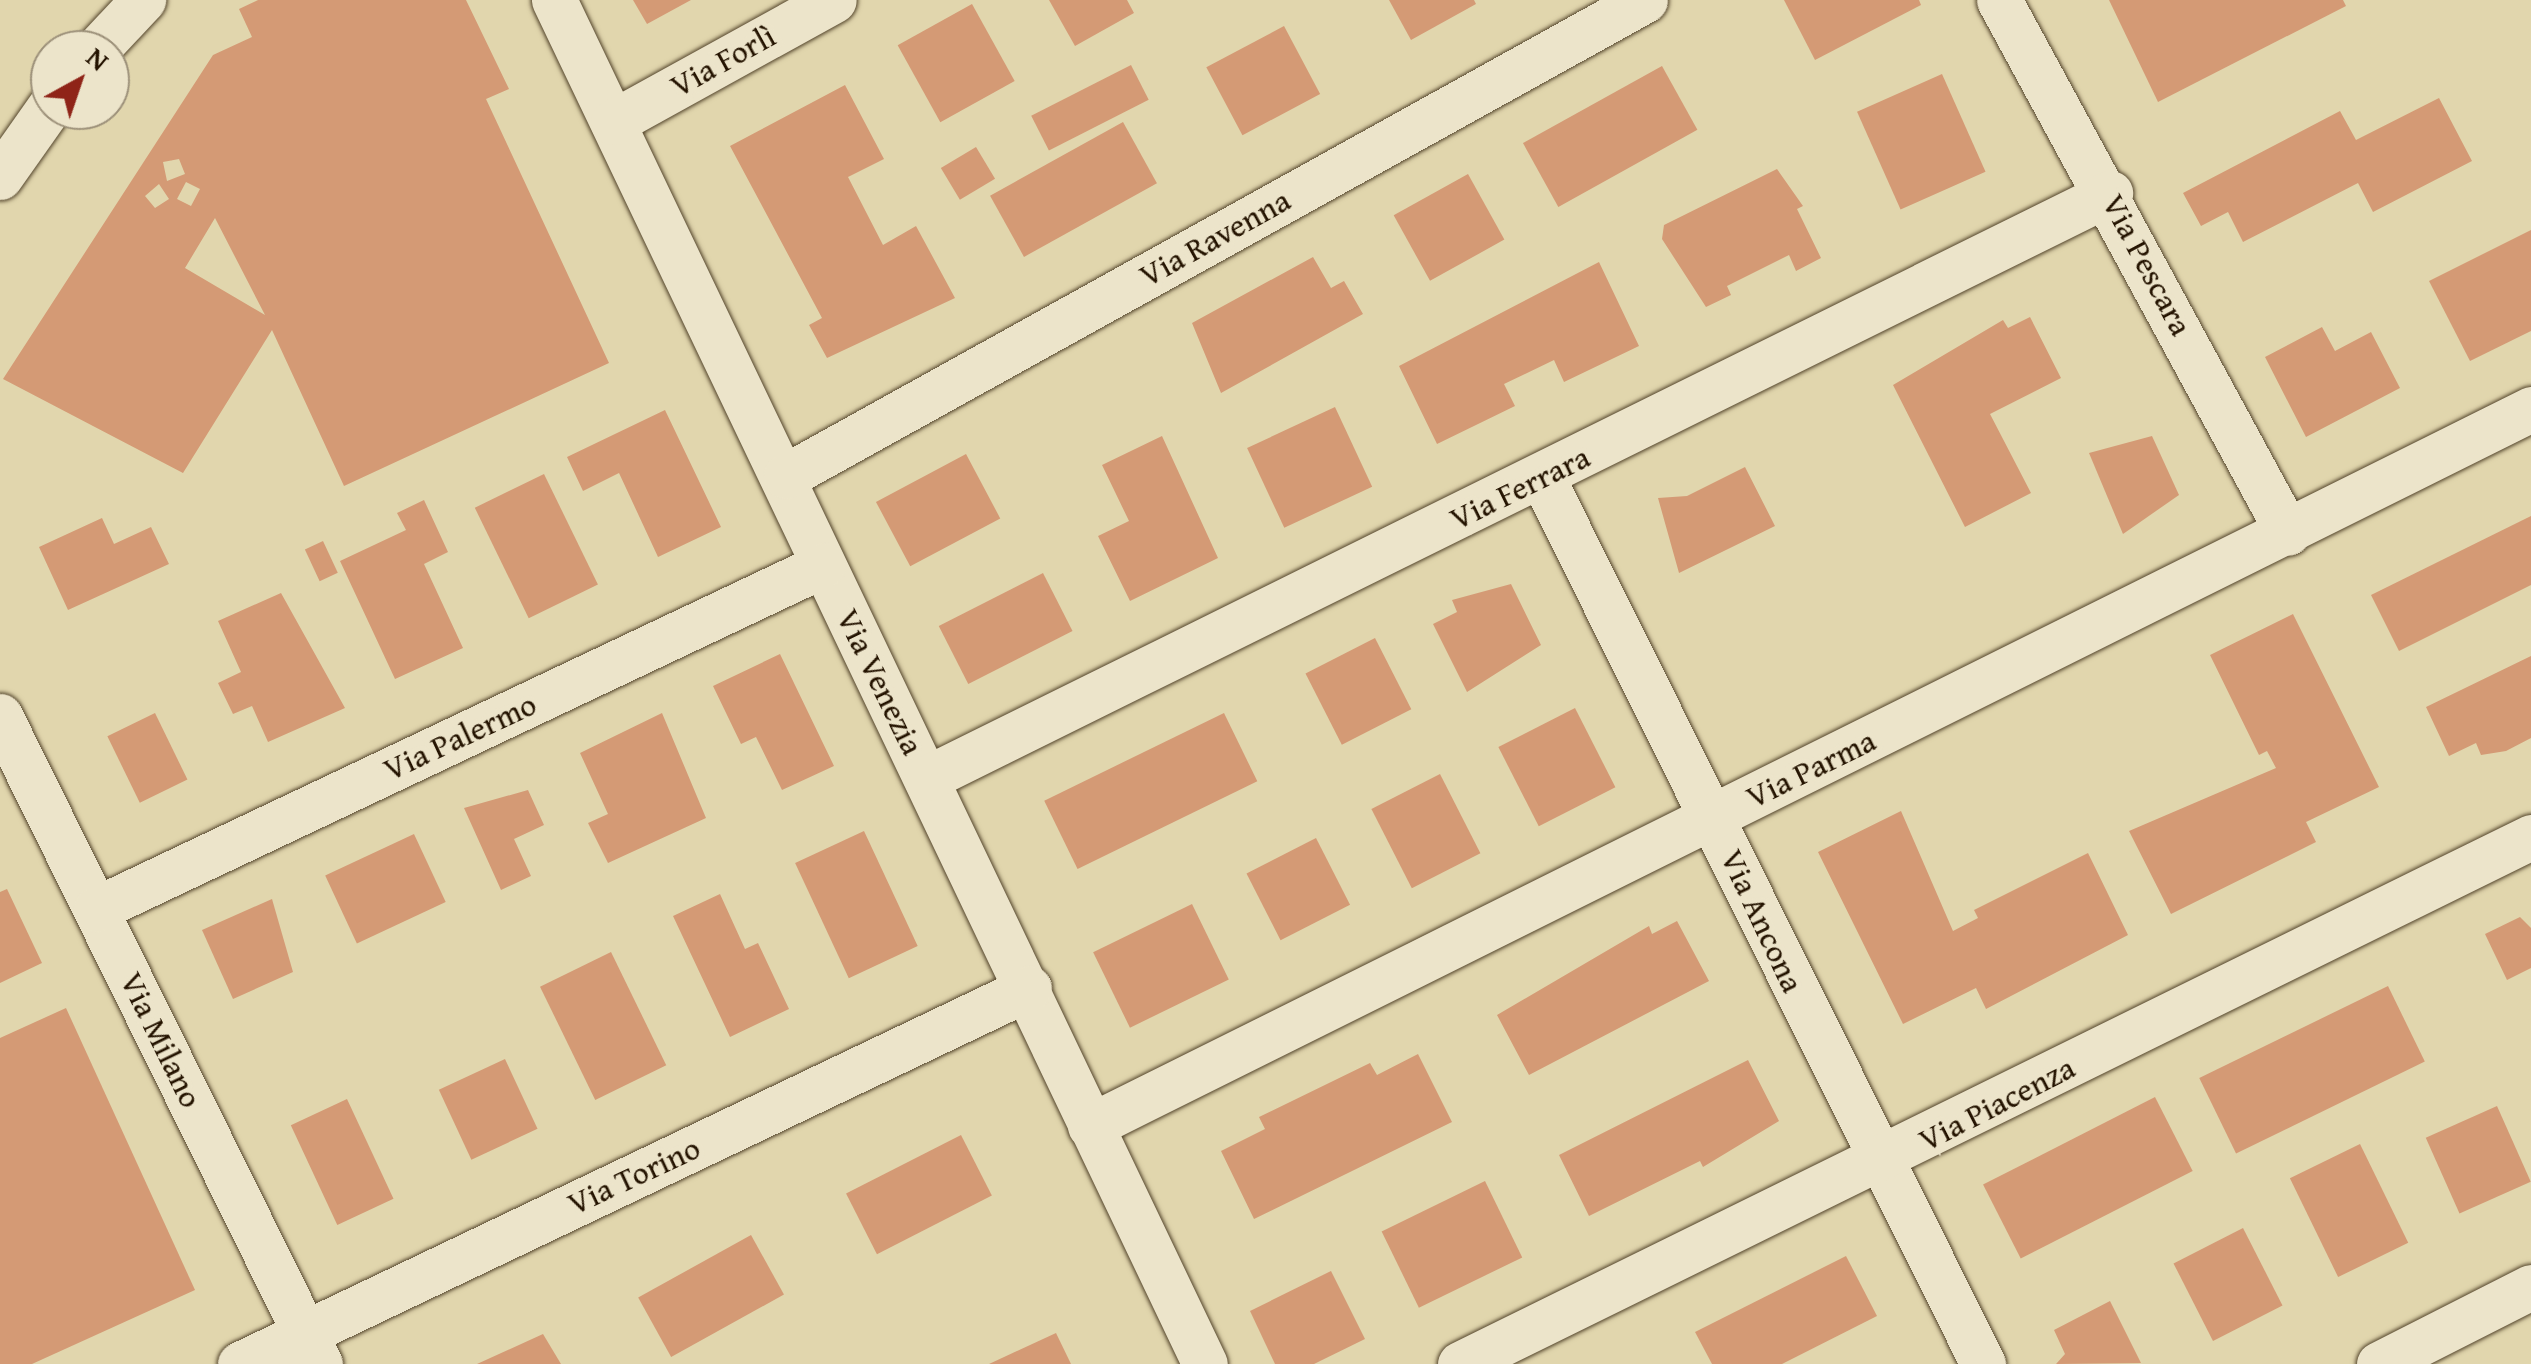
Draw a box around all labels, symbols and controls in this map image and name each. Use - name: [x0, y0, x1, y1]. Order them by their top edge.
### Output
- street label: Via Forlì: [664, 17, 782, 105]
- north arrow: [30, 30, 130, 130]
- text: N: [78, 36, 119, 80]
- street label: Via Ravenna: [1133, 181, 1297, 295]
- street label: Via Pescara: [2094, 188, 2200, 342]
- street label: Via Ferrara: [1444, 438, 1596, 538]
- street label: Via Venezia: [828, 603, 932, 761]
- street label: Via Palermo: [378, 685, 542, 789]
- street label: Via Parma: [1740, 721, 1882, 817]
- street label: Via Ancona: [1712, 844, 1812, 998]
- street label: Via Milano: [112, 966, 210, 1114]
- street label: Via Piacenza: [1913, 1048, 2081, 1160]
- street label: Via Torino: [562, 1129, 706, 1223]

